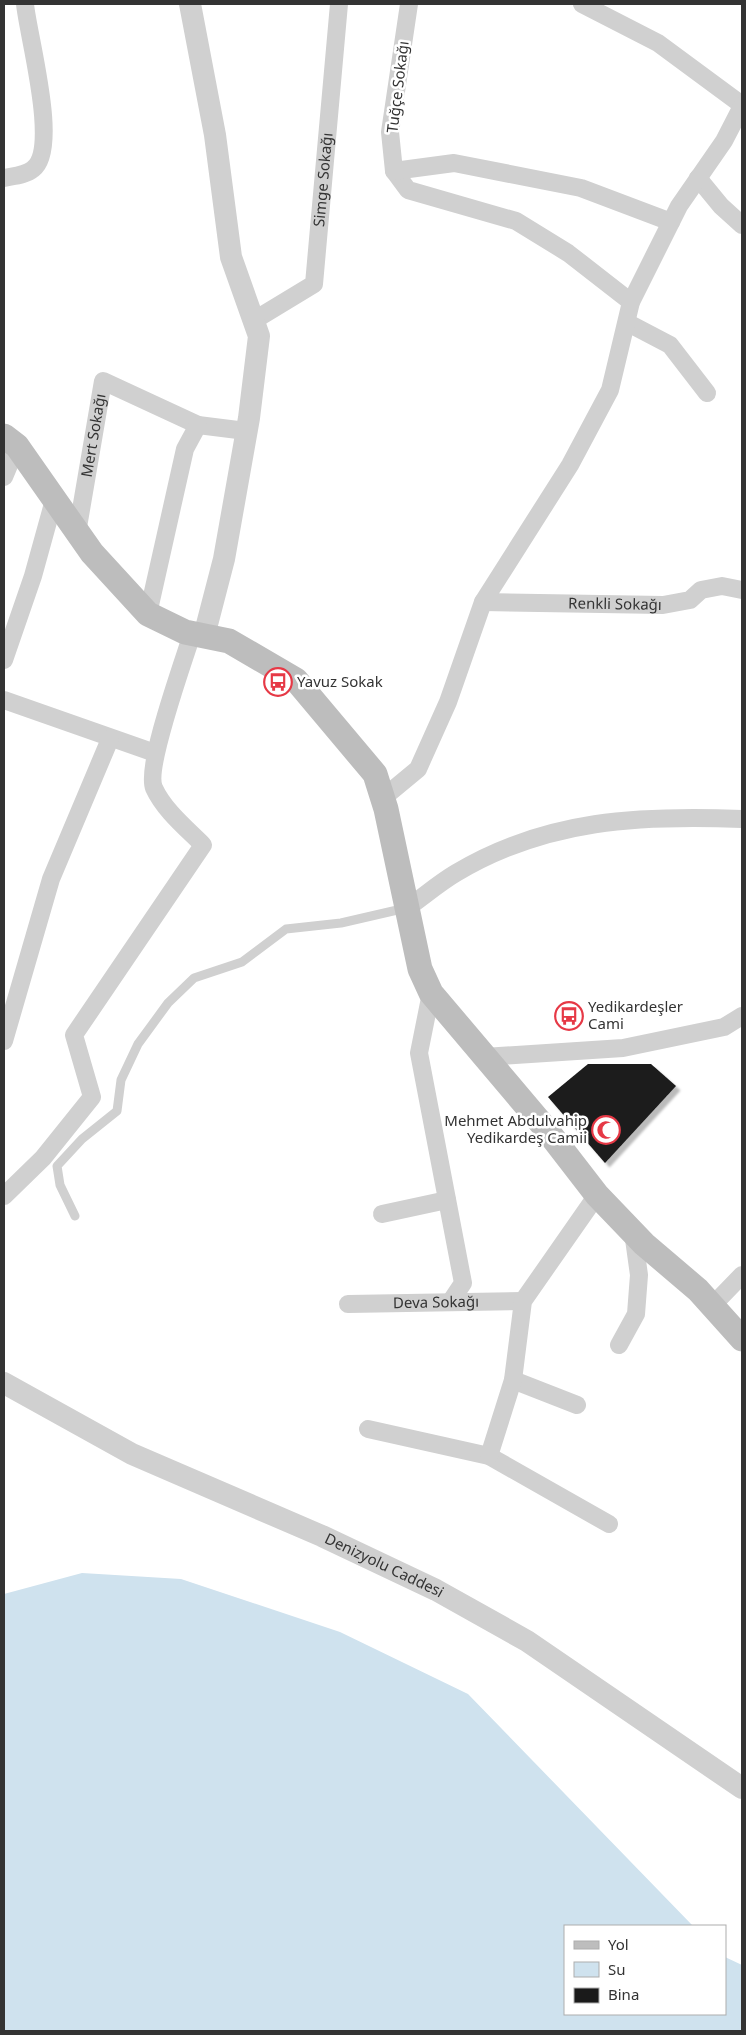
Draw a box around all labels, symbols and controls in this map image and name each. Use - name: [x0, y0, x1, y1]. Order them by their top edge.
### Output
- street label: Tuğçe Sokağı: [381, 40, 413, 134]
- street label: Simge Sokağı: [308, 132, 336, 228]
- street label: Mert Sokağı: [76, 392, 110, 479]
- street label: Renkli Sokağı: [568, 592, 662, 614]
- bus stop icon: Yavuz Sokak: [263, 667, 293, 697]
- place label: Yavuz Sokak: [297, 671, 383, 691]
- place label: Yedikardeşler Cami: [588, 996, 683, 1033]
- bus stop icon: Yedikardeşler Cami: [554, 1001, 584, 1031]
- place label: Mehmet Abdulvahip Yedikardeş Camii: [444, 1110, 587, 1147]
- mosque icon: Mehmet Abdulvahip Yedikardeş Camii: [591, 1115, 621, 1145]
- street label: Deva Sokağı: [393, 1291, 479, 1312]
- street label: Denizyolu Caddesi: [322, 1528, 448, 1601]
- legend: [564, 1925, 726, 2015]
- text: Yol: [608, 1934, 629, 1954]
- text: Su: [608, 1959, 626, 1979]
- text: Bina: [608, 1984, 639, 2004]

